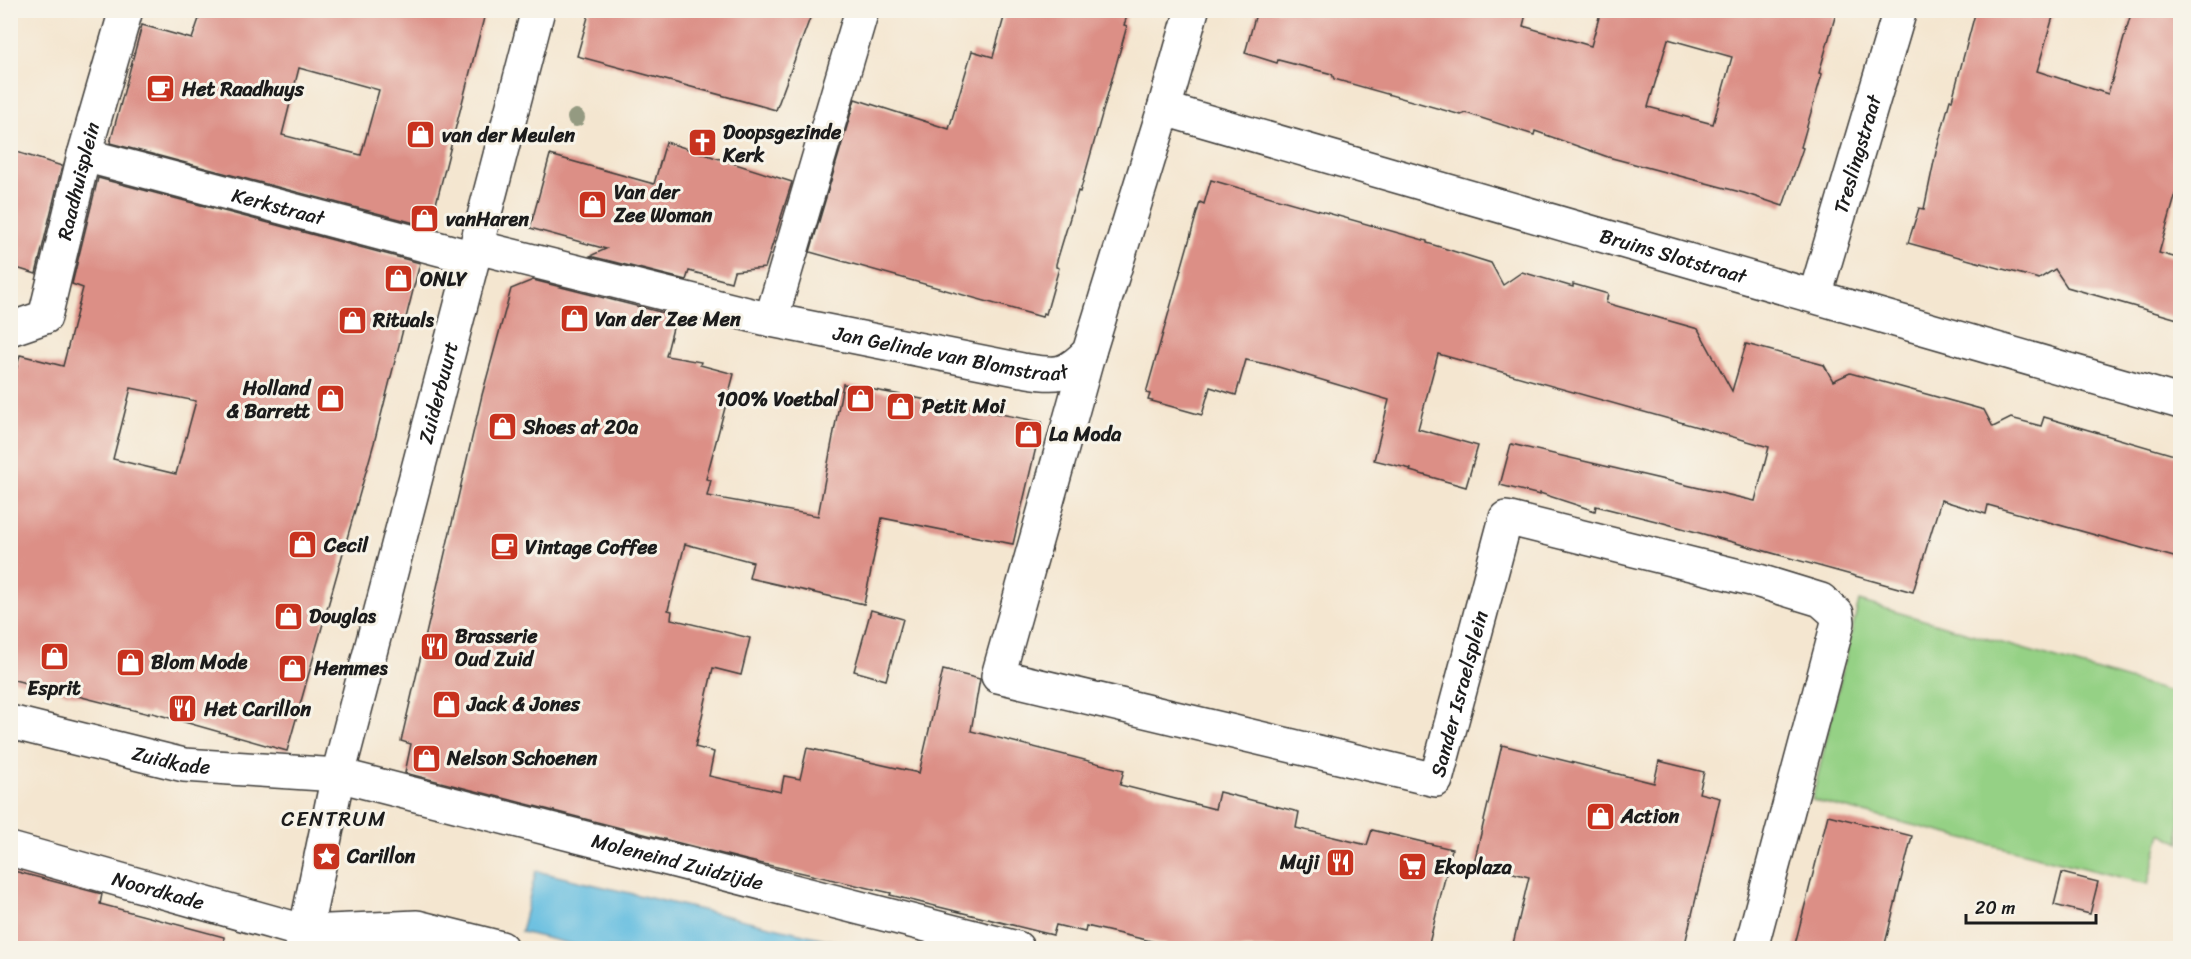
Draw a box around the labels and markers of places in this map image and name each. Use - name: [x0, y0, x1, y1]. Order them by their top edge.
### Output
- place label: Het Raadhuys: [181, 72, 305, 107]
- cafe icon: Het Raadhuys: [145, 73, 177, 105]
- place label: Doopsgezinde Kerk: [722, 115, 842, 173]
- place label: van der Meulen: [442, 118, 575, 153]
- shop icon: van der Meulen: [405, 119, 437, 151]
- church icon: Doopsgezinde Kerk: [686, 127, 718, 159]
- place label: Van der Zee Woman: [613, 175, 713, 233]
- shop icon: Van der Zee Woman: [577, 188, 609, 220]
- place label: vanHaren: [446, 202, 529, 237]
- shop icon: vanHaren: [409, 203, 441, 235]
- place label: ONLY: [420, 262, 468, 297]
- shop icon: ONLY: [383, 263, 415, 295]
- place label: Van der Zee Men: [595, 302, 741, 337]
- place label: Rituals: [372, 303, 435, 338]
- shop icon: Van der Zee Men: [558, 303, 590, 335]
- shop icon: Rituals: [336, 304, 368, 336]
- place label: Holland & Barrett: [226, 371, 312, 429]
- place label: 100% Voetbal: [717, 382, 840, 417]
- shop icon: Holland & Barrett: [315, 383, 347, 415]
- shop icon: 100% Voetbal: [844, 383, 876, 415]
- place label: Petit Moi: [922, 389, 1007, 424]
- shop icon: Petit Moi: [885, 390, 917, 422]
- place label: Shoes at 20a: [522, 410, 638, 445]
- shop icon: Shoes at 20a: [486, 411, 518, 443]
- place label: La Moda: [1049, 417, 1122, 452]
- shop icon: La Moda: [1012, 418, 1044, 450]
- place label: Cecil: [323, 528, 369, 563]
- shop icon: Cecil: [287, 529, 319, 561]
- place label: Vintage Coffee: [525, 530, 658, 565]
- cafe icon: Vintage Coffee: [488, 531, 520, 563]
- place label: Douglas: [309, 599, 377, 634]
- shop icon: Douglas: [272, 600, 304, 632]
- place label: Brasserie Oud Zuid: [455, 619, 538, 677]
- restaurant icon: Brasserie Oud Zuid: [418, 631, 450, 663]
- shop icon: Esprit: [38, 641, 70, 673]
- place label: Blom Mode: [151, 645, 248, 680]
- shop icon: Blom Mode: [114, 646, 146, 678]
- place label: Hemmes: [313, 651, 388, 686]
- shop icon: Hemmes: [277, 652, 309, 684]
- place label: Esprit: [27, 671, 81, 706]
- place label: Jack & Jones: [466, 687, 581, 722]
- shop icon: Jack & Jones: [430, 688, 462, 720]
- place label: Het Carillon: [203, 692, 311, 727]
- restaurant icon: Het Carillon: [167, 693, 199, 725]
- place label: Nelson Schoenen: [446, 741, 598, 776]
- shop icon: Nelson Schoenen: [410, 742, 442, 774]
- place label: Action: [1620, 799, 1680, 834]
- shop icon: Action: [1584, 800, 1616, 832]
- place label: Carillon: [346, 839, 416, 874]
- place icon: Carillon: [310, 840, 342, 872]
- place label: Muji: [1279, 845, 1320, 880]
- restaurant icon: Muji: [1324, 846, 1356, 878]
- place label: Ekoplaza: [1434, 850, 1513, 885]
- supermarket icon: Ekoplaza: [1397, 851, 1429, 883]

